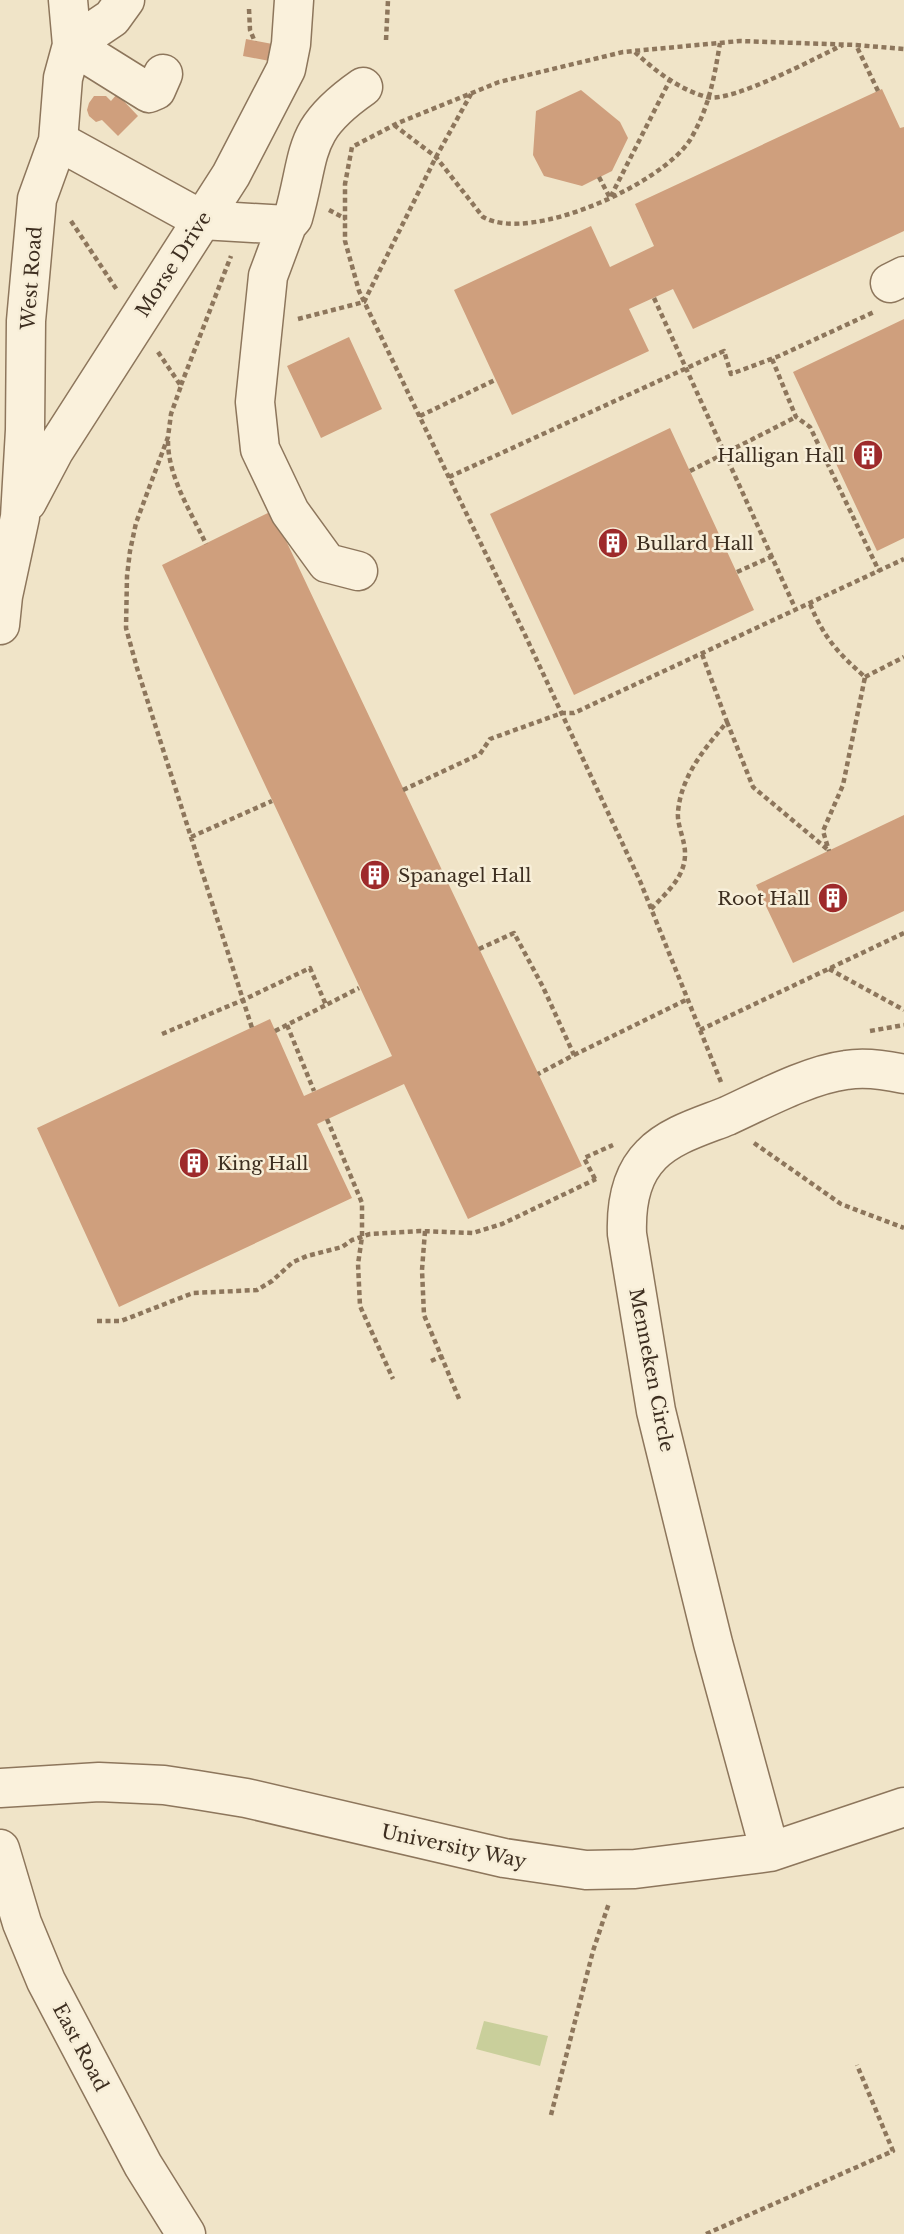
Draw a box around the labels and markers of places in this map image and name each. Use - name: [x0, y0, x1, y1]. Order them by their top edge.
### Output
- building icon: Halligan Hall: [851, 438, 885, 472]
- place label: Halligan Hall: [717, 444, 845, 467]
- building icon: Bullard Hall: [596, 526, 630, 560]
- place label: Bullard Hall: [636, 532, 754, 555]
- building icon: Spanagel Hall: [358, 858, 392, 892]
- place label: Spanagel Hall: [398, 864, 531, 887]
- building icon: Root Hall: [816, 881, 850, 915]
- place label: Root Hall: [717, 887, 810, 910]
- building icon: King Hall: [177, 1146, 211, 1180]
- place label: King Hall: [217, 1152, 308, 1175]

